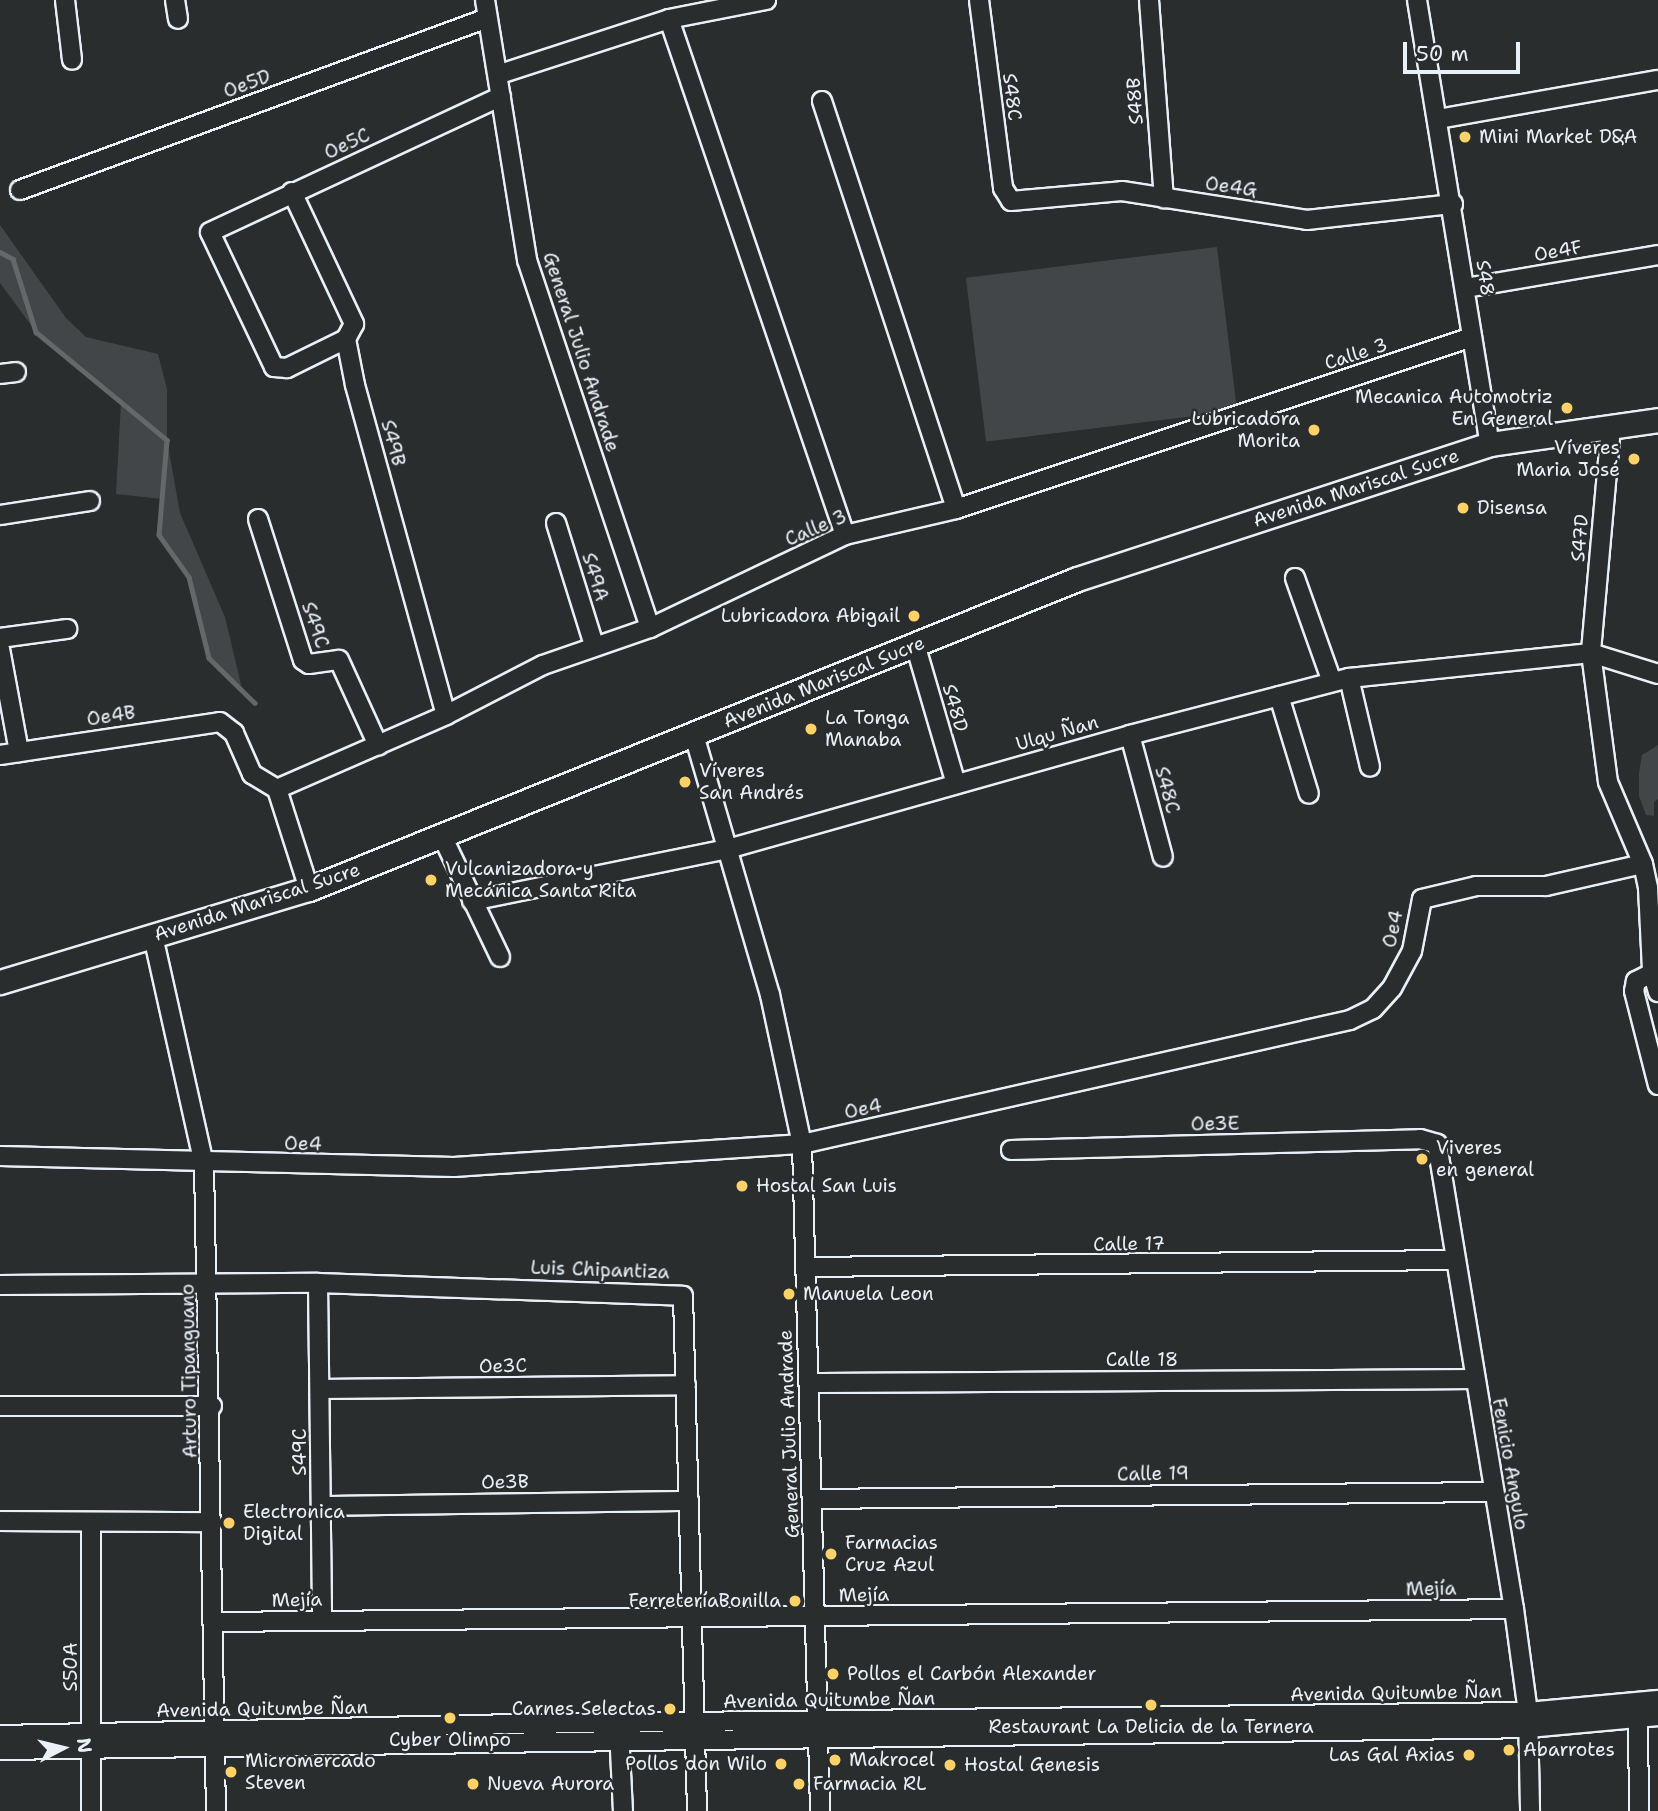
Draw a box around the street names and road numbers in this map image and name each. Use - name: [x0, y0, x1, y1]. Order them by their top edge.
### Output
- street label: Oe5D: [220, 65, 274, 103]
- street label: S48C: [998, 72, 1026, 122]
- street label: S48B: [1122, 77, 1148, 125]
- street label: Oe5C: [321, 124, 373, 164]
- street label: Oe4G: [1204, 172, 1258, 202]
- street label: Oe4F: [1532, 236, 1584, 266]
- street label: General Julio Andrade: [538, 249, 624, 455]
- street label: S48: [1471, 259, 1499, 297]
- street label: Calle 3: [1322, 333, 1390, 375]
- street label: S49B: [376, 417, 410, 469]
- street label: Avenida Mariscal Sucre: [1250, 444, 1462, 532]
- street label: Calle 3: [782, 505, 850, 551]
- street label: S47D: [1567, 513, 1593, 563]
- street label: S49A: [577, 550, 613, 604]
- street label: S49C: [297, 599, 333, 651]
- street label: Avenida Mariscal Sucre: [720, 631, 928, 733]
- street label: S48D: [937, 682, 973, 734]
- street label: Oe4B: [85, 701, 137, 731]
- street label: Ulqu Ñan: [1013, 710, 1101, 756]
- street label: S48C: [1150, 764, 1184, 816]
- street label: Avenida Mariscal Sucre: [151, 858, 363, 946]
- street label: Oe4: [1378, 908, 1408, 950]
- street label: Oe4: [842, 1094, 884, 1124]
- street label: Oe3E: [1191, 1112, 1239, 1136]
- street label: Oe4: [284, 1132, 322, 1156]
- street label: Calle 17: [1093, 1232, 1165, 1256]
- street label: Luis Chipantiza: [530, 1256, 670, 1284]
- street label: Arturo Tipanguano: [176, 1284, 202, 1458]
- street label: General Julio Andrade: [774, 1329, 804, 1539]
- street label: Calle 18: [1106, 1349, 1178, 1371]
- street label: Oe3C: [479, 1354, 527, 1378]
- street label: Fenicio Angulo: [1487, 1396, 1533, 1532]
- street label: S49C: [289, 1428, 311, 1476]
- street label: Calle 19: [1117, 1462, 1189, 1486]
- street label: Oe3B: [481, 1470, 529, 1494]
- street label: Mejía: [1406, 1577, 1456, 1601]
- street label: Mejía: [839, 1583, 889, 1607]
- street label: Mejía: [272, 1588, 322, 1612]
- street label: S50A: [60, 1643, 82, 1691]
- street label: Avenida Quitumbe Ñan: [1290, 1680, 1502, 1706]
- street label: Avenida Quitumbe Ñan: [723, 1687, 935, 1713]
- street label: Avenida Quitumbe Ñan: [156, 1696, 368, 1722]

